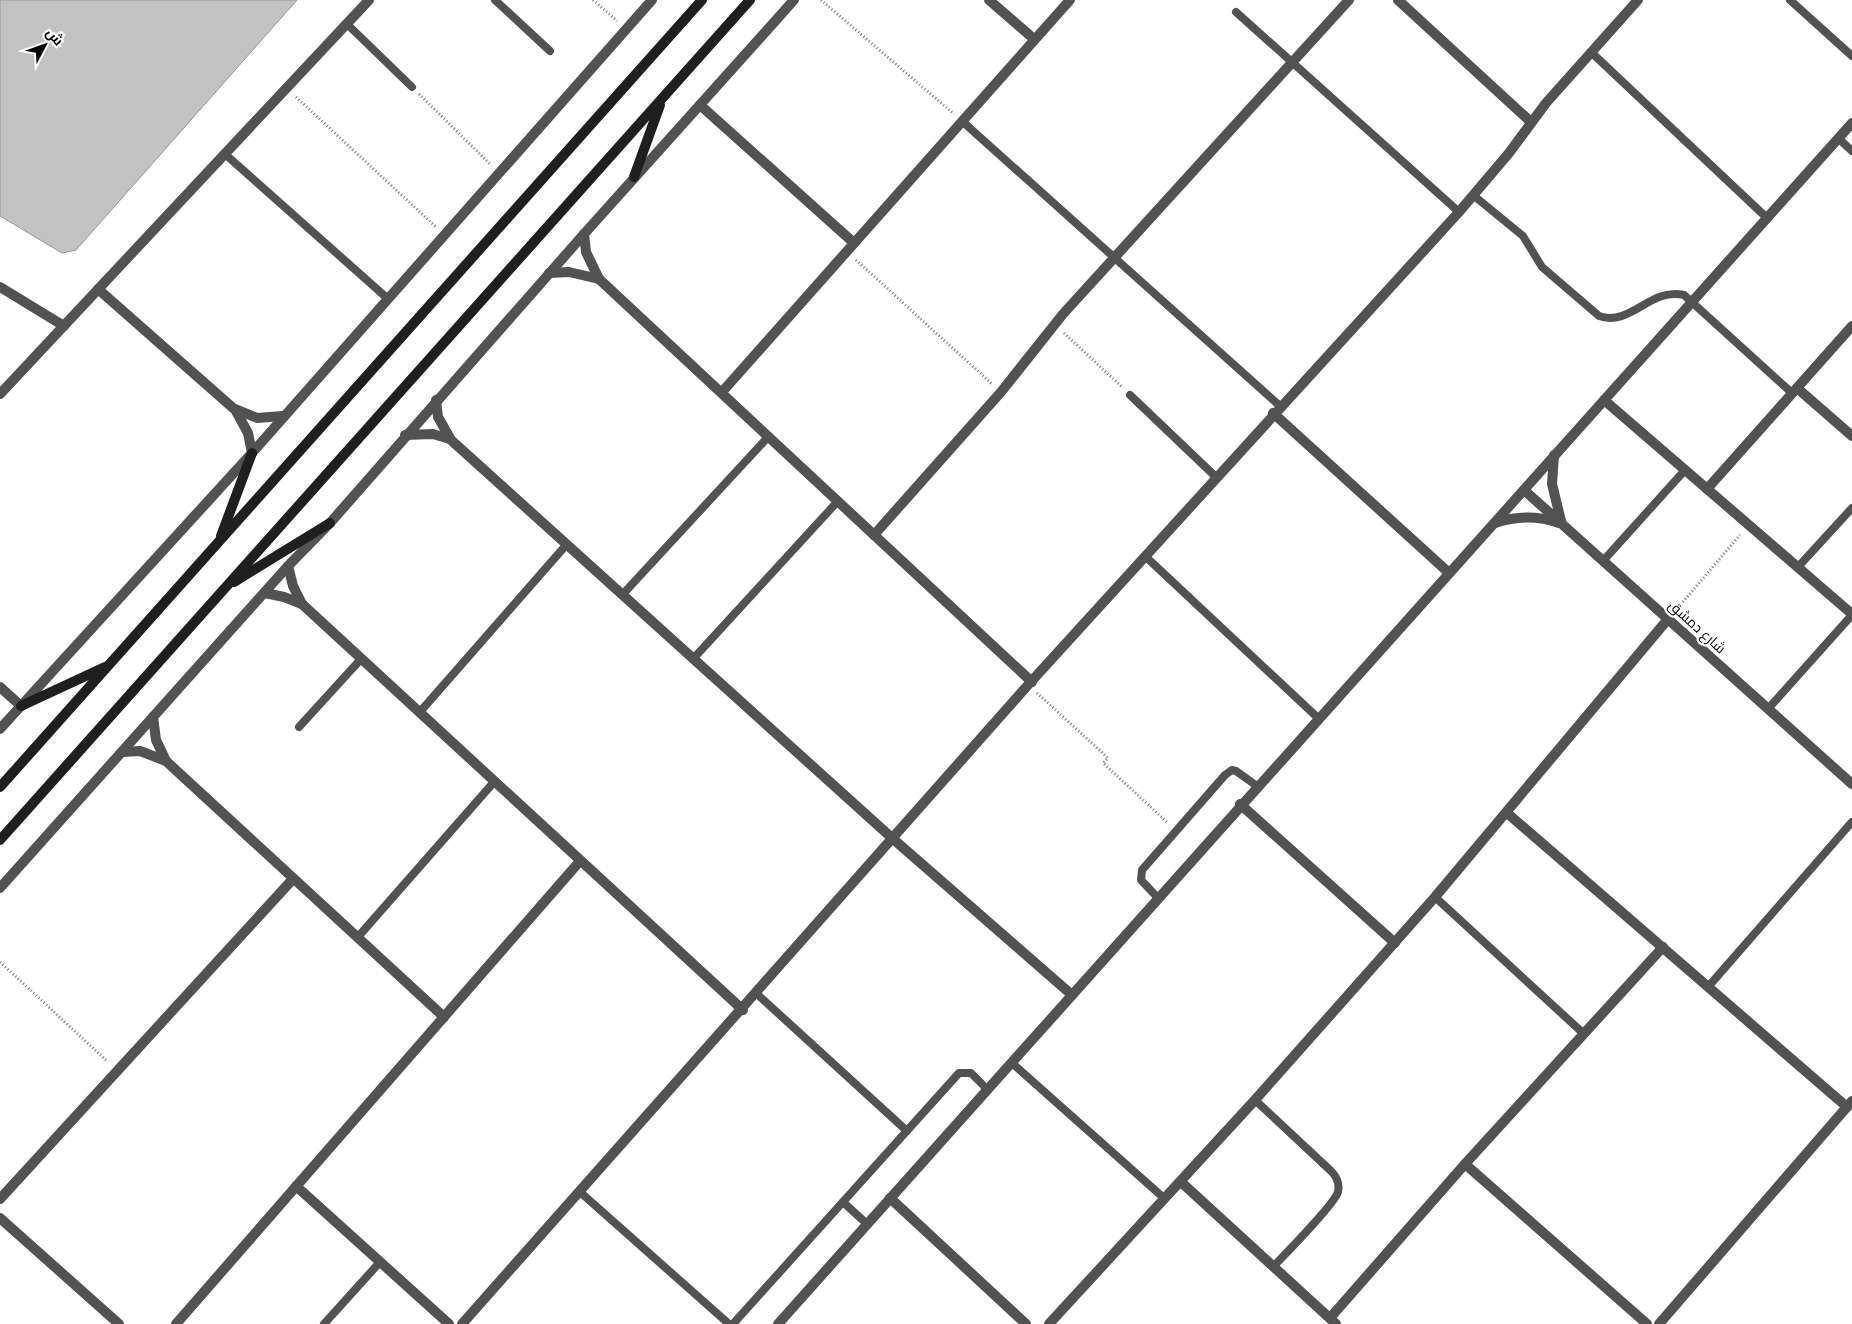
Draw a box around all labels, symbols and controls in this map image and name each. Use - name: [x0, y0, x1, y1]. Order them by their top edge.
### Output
- north arrow: [20, 20, 70, 70]
- text: ش: [42, 24, 67, 49]
- street label: شارع دمشق: [1665, 597, 1729, 657]

